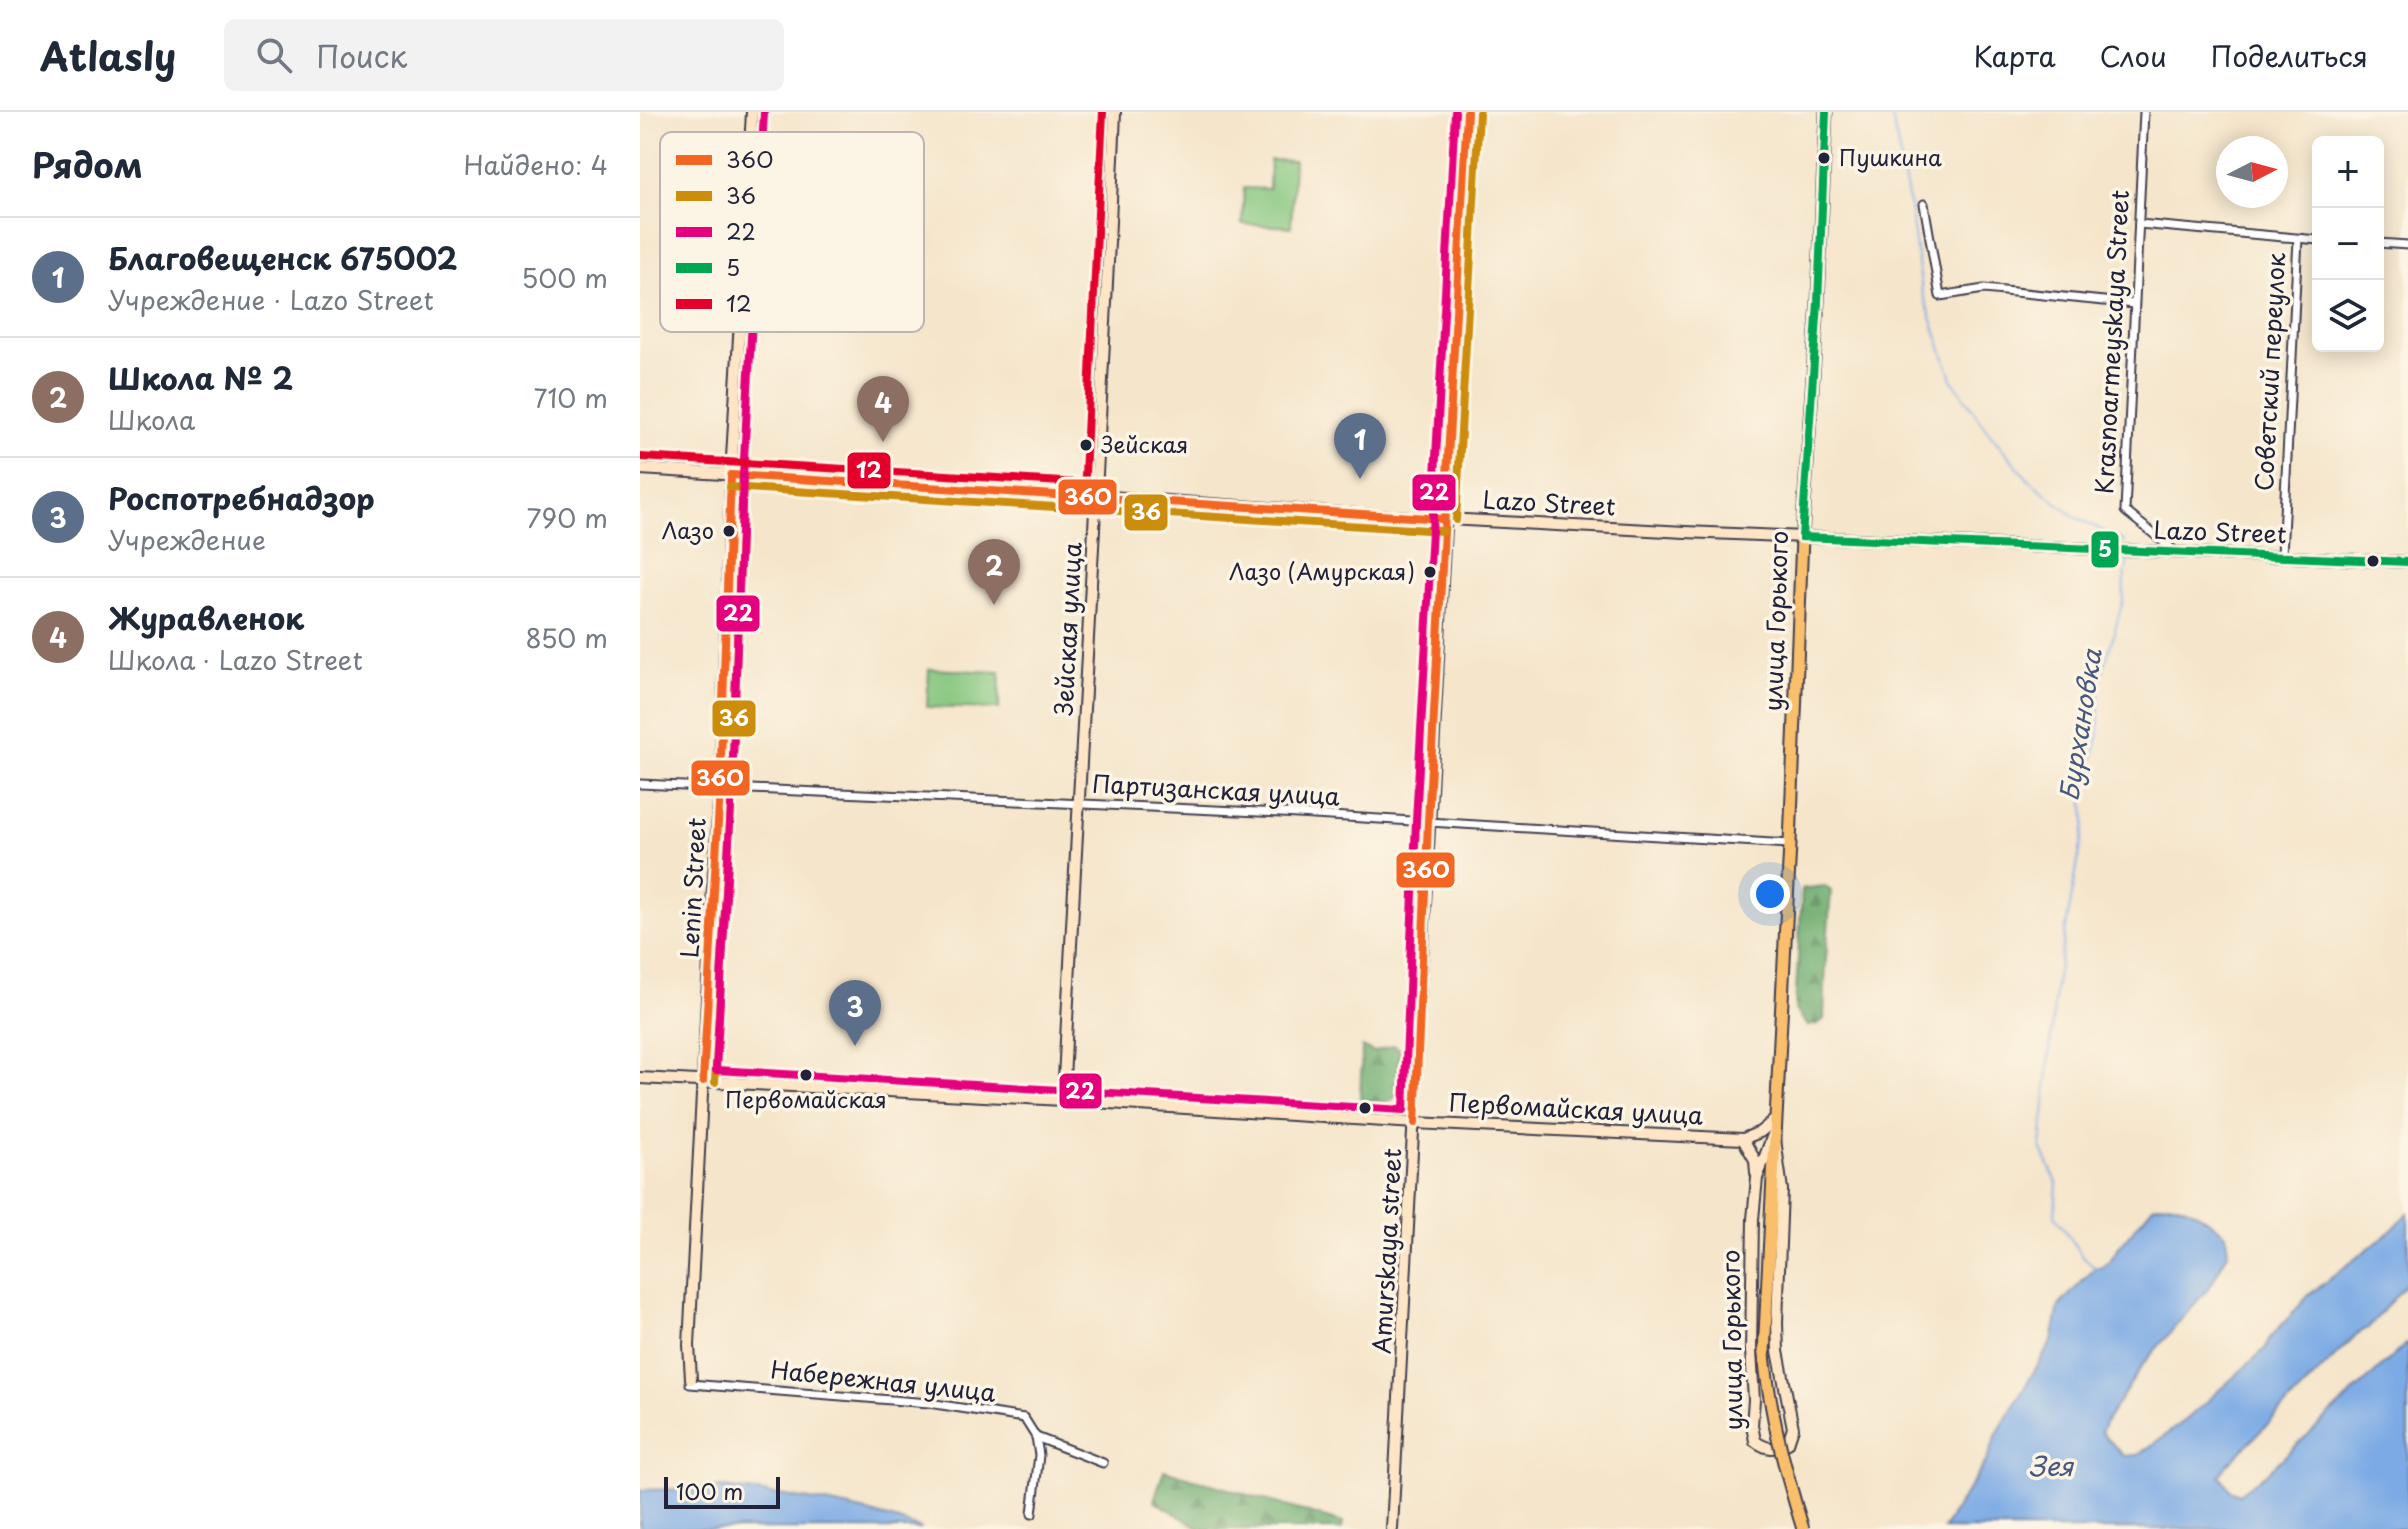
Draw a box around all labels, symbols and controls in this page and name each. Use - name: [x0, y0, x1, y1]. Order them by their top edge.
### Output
- search box: [224, 19, 784, 91]
- text: Atlasly: [40, 27, 176, 84]
- icon: search: [252, 33, 296, 77]
- text: Поиск: [316, 33, 407, 78]
- text: Карта: [1973, 34, 2056, 77]
- text: Слои: [2100, 34, 2167, 77]
- text: Поделиться: [2211, 34, 2368, 77]
- legend: [660, 132, 924, 332]
- north arrow: [2216, 136, 2288, 208]
- map controls: [2312, 136, 2384, 352]
- button: +: [2312, 136, 2384, 208]
- text: Рядом: [32, 138, 143, 190]
- place label: Пушкина: [1839, 140, 1942, 173]
- text: 36О: [726, 142, 774, 175]
- text: Найдено: 4: [463, 145, 608, 184]
- marker: Пушкина: [1816, 150, 1832, 166]
- text: 36: [726, 178, 756, 211]
- street label: Krasnoarmeyskaya Street: [2085, 189, 2137, 495]
- button: −: [2312, 208, 2384, 280]
- text: 22: [726, 214, 756, 247]
- text: Благовещенск 675002: [108, 235, 458, 280]
- text: 5: [726, 250, 740, 283]
- street label: Советский переулок: [2245, 251, 2293, 492]
- text: 1: [52, 258, 64, 297]
- text: 500 m: [521, 258, 608, 297]
- text: Учреждение · Lazo Street: [108, 280, 434, 319]
- button: layers: [2312, 280, 2384, 352]
- text: 12: [726, 286, 751, 319]
- text: Школа № 2: [108, 355, 293, 400]
- pin: 4: [857, 376, 909, 442]
- text: 2: [49, 378, 67, 417]
- text: 710 m: [534, 378, 608, 417]
- text: Школа: [108, 400, 195, 439]
- pin: 1: [1334, 413, 1386, 479]
- place label: Зейская: [1101, 427, 1188, 460]
- marker: Зейская: [1078, 437, 1094, 453]
- line badge: 12: [846, 451, 892, 490]
- text: 12: [856, 452, 882, 485]
- line badge: 22: [1411, 473, 1457, 512]
- text: 22: [1419, 474, 1449, 507]
- text: Роспотребнадзор: [108, 475, 375, 520]
- line badge: 36О: [1057, 478, 1118, 516]
- text: 36О: [1064, 479, 1112, 512]
- street label: Lazo Street: [1482, 481, 1616, 523]
- line badge: 36: [1123, 493, 1169, 532]
- text: 36: [1131, 494, 1161, 527]
- text: 3: [49, 498, 67, 537]
- text: 790 m: [527, 498, 608, 537]
- street label: Lazo Street: [2153, 511, 2287, 551]
- place label: Лазо: [662, 513, 714, 546]
- text: Учреждение: [108, 520, 266, 559]
- marker: Лазо: [721, 523, 737, 539]
- street label: улица Горького: [1754, 530, 1796, 712]
- line badge: 5: [2090, 530, 2120, 569]
- text: 5: [2098, 531, 2112, 564]
- pin: 2: [968, 539, 1020, 605]
- street label: Зейская улица: [1044, 541, 1090, 716]
- unlabelled marker: [2365, 553, 2381, 569]
- place label: Лазо (Амурская): [1229, 554, 1415, 587]
- marker: Лазо (Амурская): [1422, 564, 1438, 580]
- line badge: 22: [715, 594, 761, 633]
- text: Журавленок: [108, 595, 304, 640]
- text: 22: [723, 595, 753, 628]
- text: 4: [49, 618, 67, 657]
- text: 850 m: [525, 618, 608, 657]
- text: Школа · Lazo Street: [108, 640, 363, 679]
- water label: Бурхановка: [2048, 645, 2111, 803]
- line badge: 36: [711, 699, 757, 738]
- text: 36: [719, 700, 749, 733]
- line badge: 36О: [690, 759, 751, 797]
- text: 36О: [696, 760, 744, 793]
- street label: Партизанская улица: [1091, 765, 1341, 813]
- street label: Lenin Street: [670, 817, 714, 959]
- line badge: 36О: [1395, 851, 1456, 889]
- text: 36О: [1402, 852, 1450, 885]
- your location: [1750, 874, 1790, 914]
- pin: 3: [829, 980, 881, 1046]
- marker: Первомайская: [798, 1067, 814, 1083]
- line badge: 22: [1058, 1072, 1103, 1110]
- text: 22: [1065, 1073, 1095, 1106]
- place label: Первомайская: [725, 1082, 887, 1115]
- street label: Первомайская улица: [1448, 1083, 1704, 1133]
- unlabelled marker: [1357, 1100, 1373, 1116]
- street label: Amurskaya street: [1363, 1147, 1409, 1355]
- street label: улица Горького: [1711, 1249, 1751, 1431]
- street label: Набережная улица: [769, 1350, 998, 1410]
- water label: Зея: [2029, 1446, 2074, 1485]
- scale bar: [664, 1473, 780, 1509]
- text: 100 m: [676, 1474, 743, 1507]

